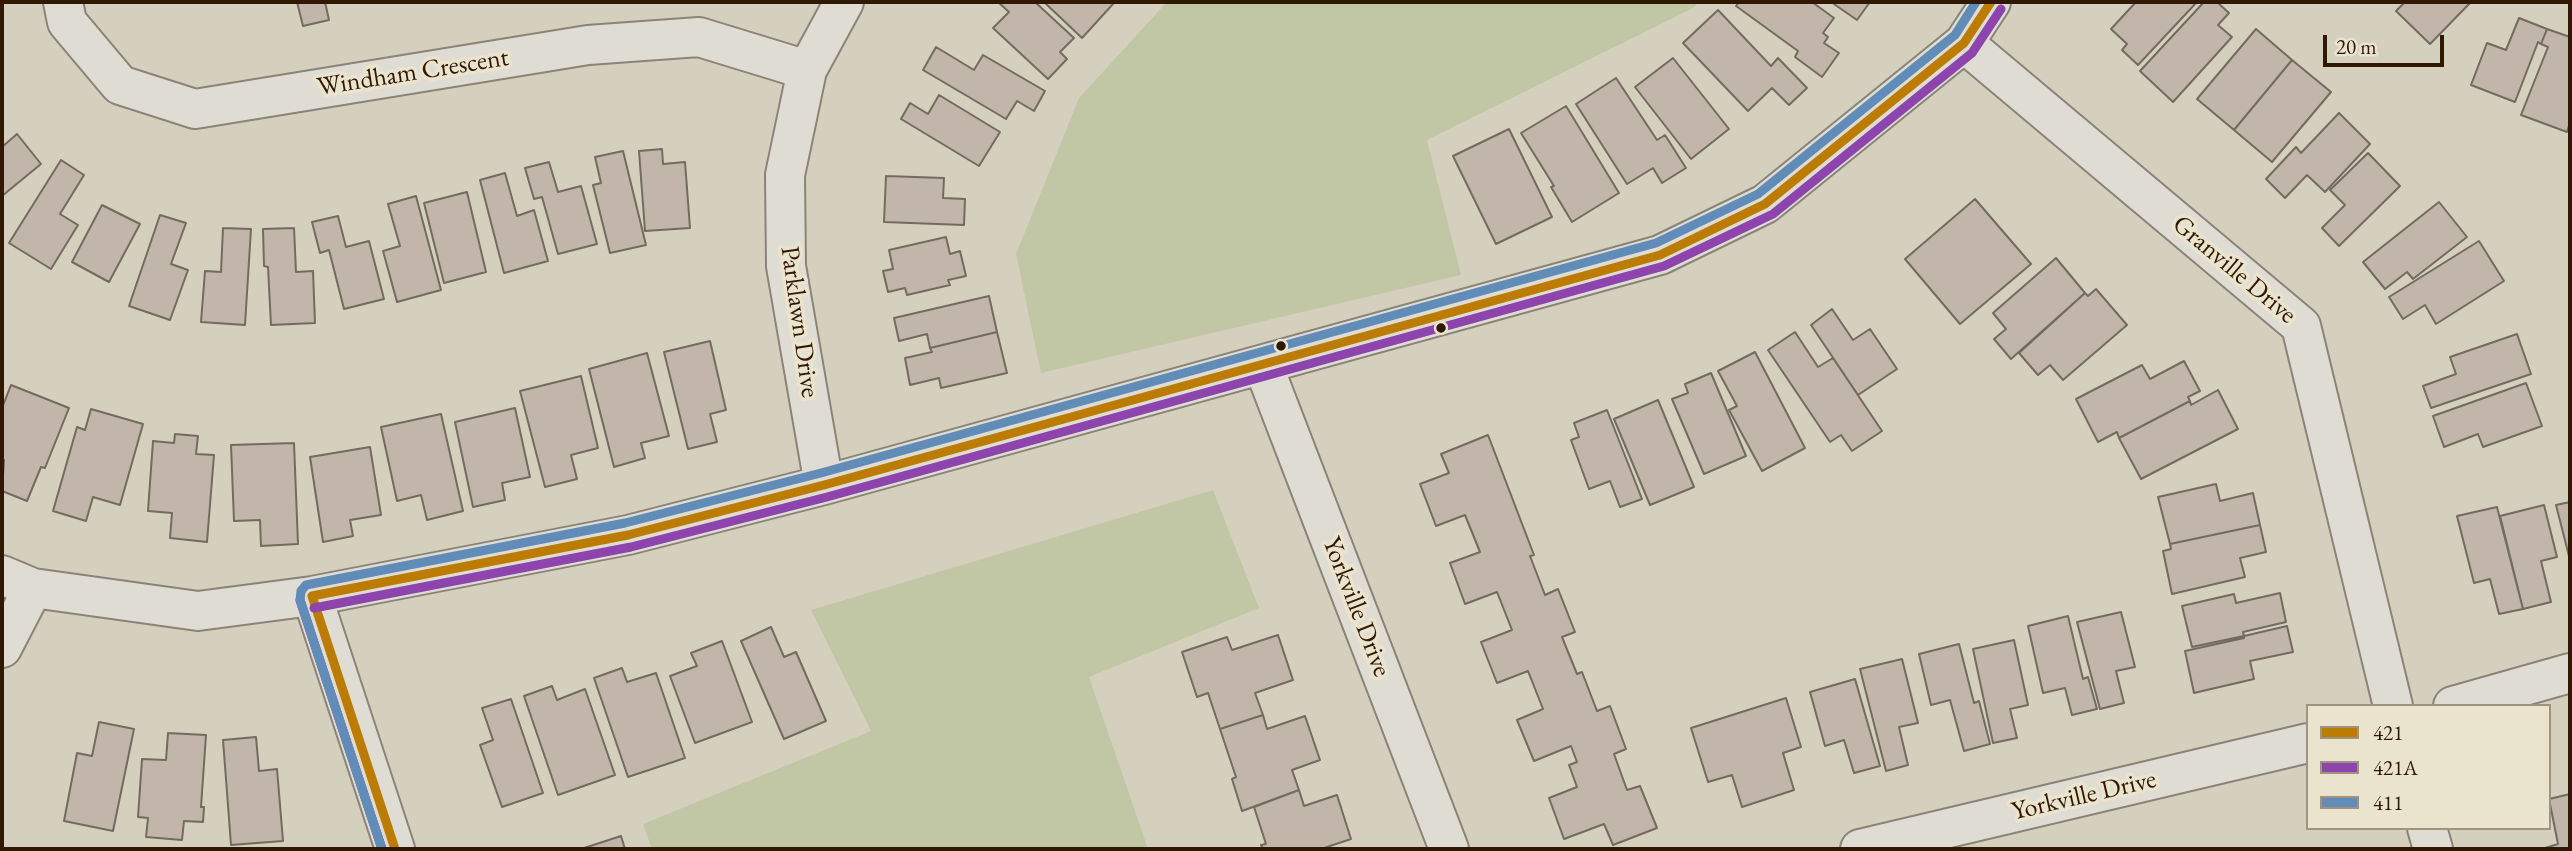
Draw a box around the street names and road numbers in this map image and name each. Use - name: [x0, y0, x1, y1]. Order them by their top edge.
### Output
- street label: Windham Crescent: [315, 42, 511, 104]
- street label: Granville Drive: [2166, 209, 2302, 331]
- street label: Parklawn Drive: [773, 244, 825, 400]
- street label: Yorkville Drive: [1315, 533, 1397, 681]
- street label: Yorkville Drive: [2009, 764, 2159, 828]

